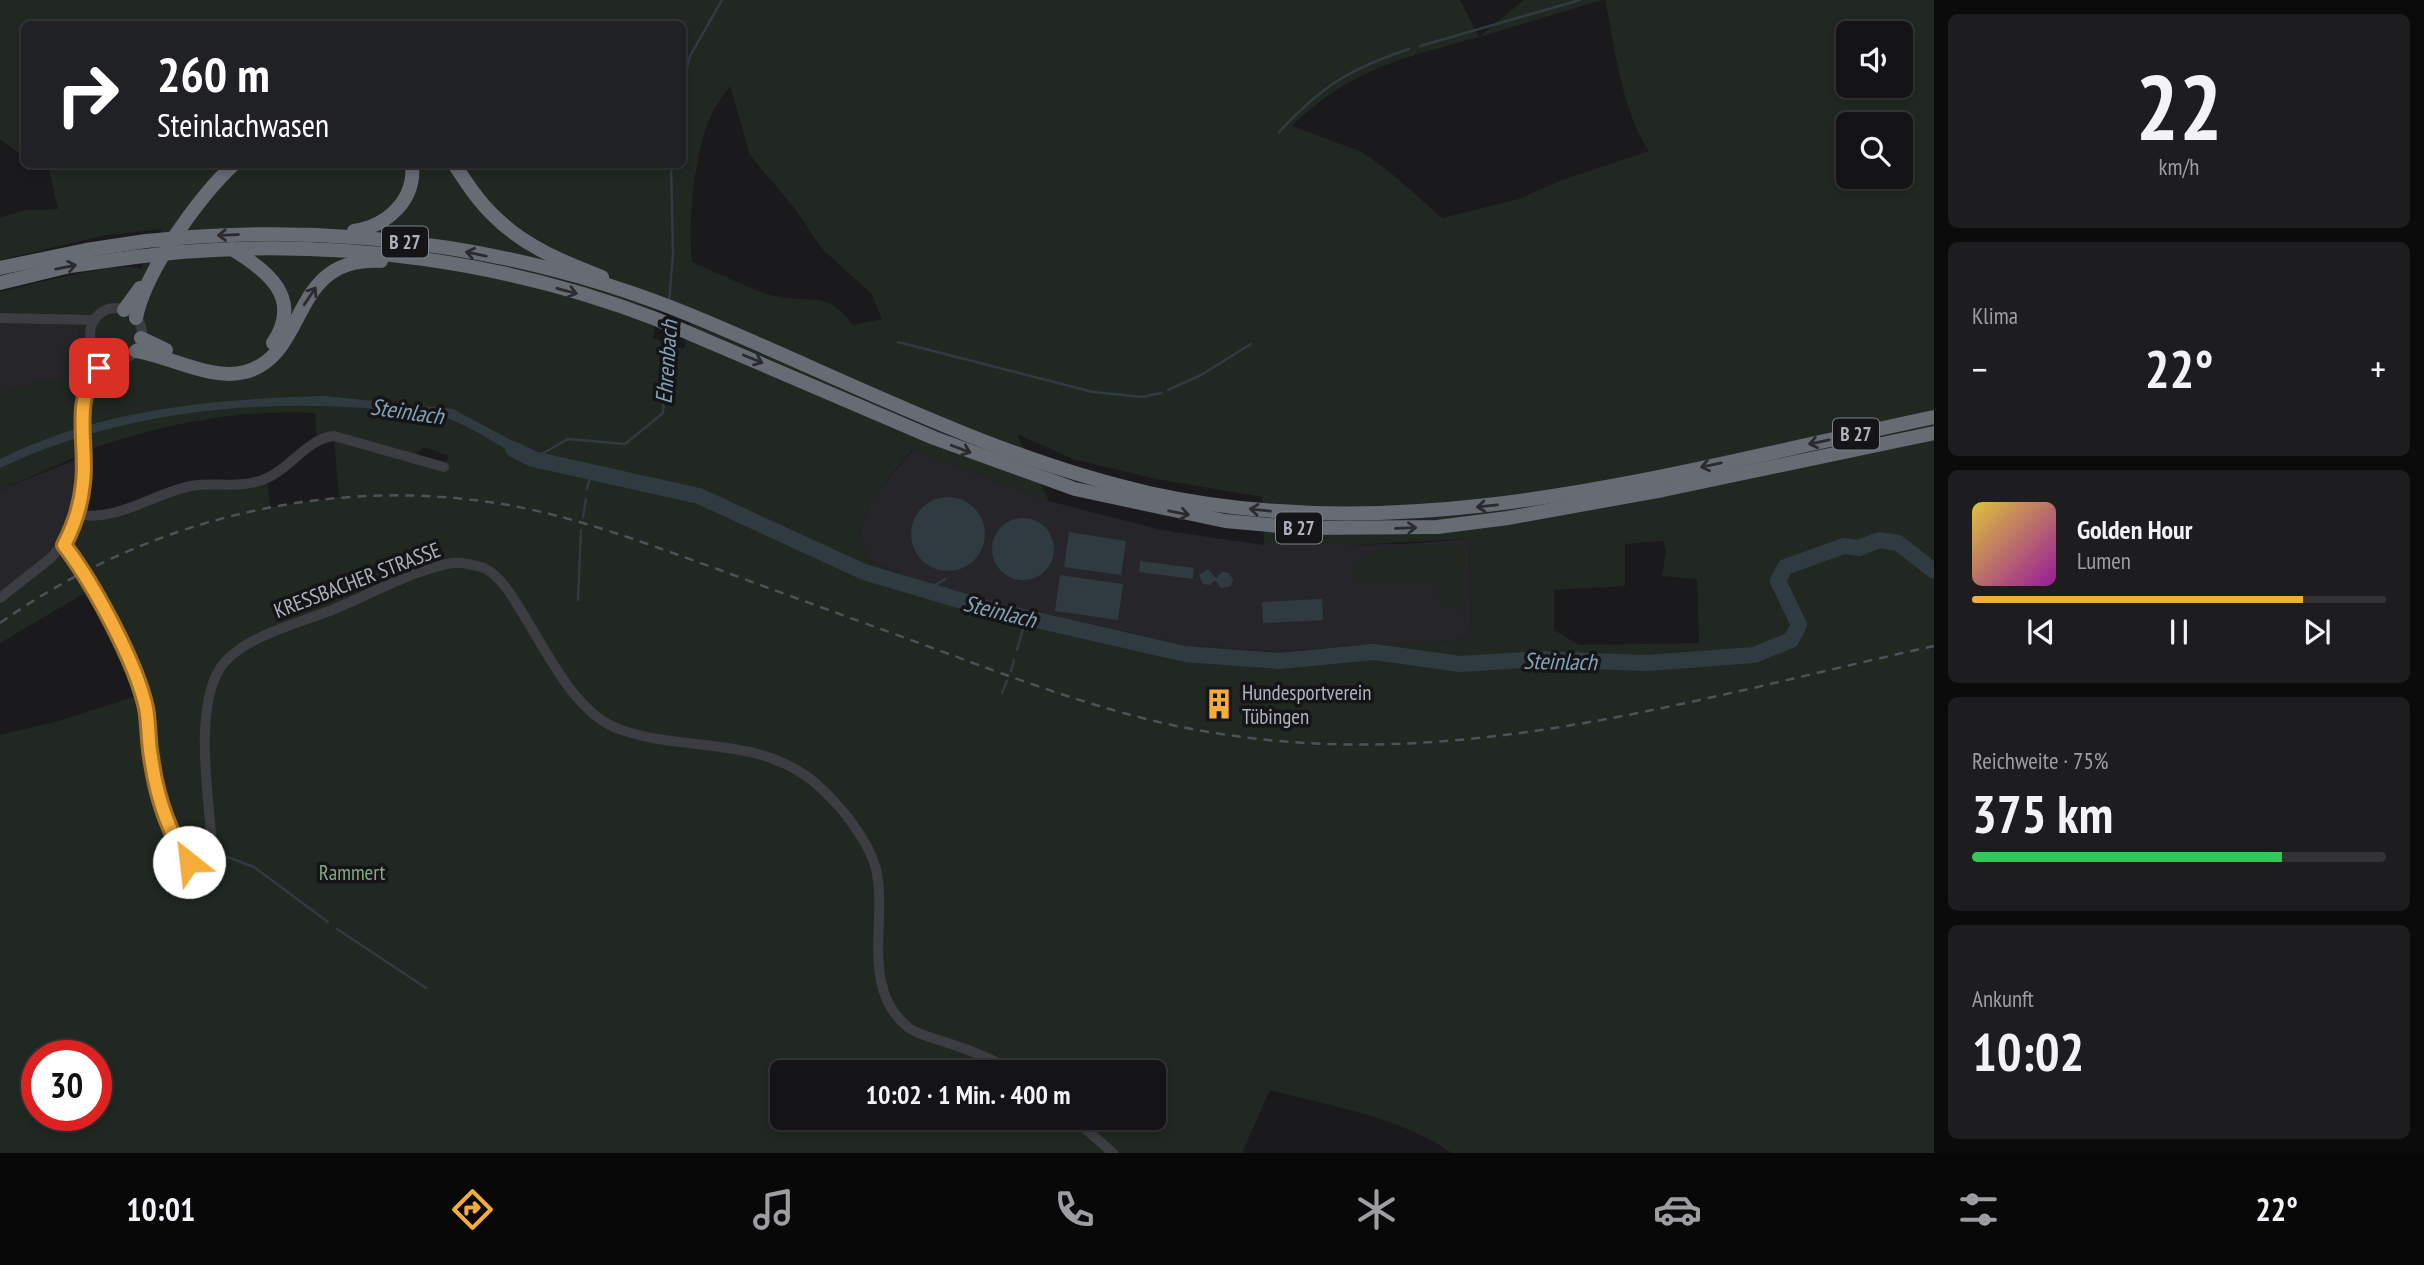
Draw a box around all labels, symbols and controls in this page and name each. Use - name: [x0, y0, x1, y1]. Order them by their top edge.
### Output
- map controls: [1836, 21, 1913, 189]
- button: sound: [1836, 21, 1913, 98]
- text: 260 m: [157, 42, 270, 106]
- text: 22: [2136, 47, 2223, 165]
- icon: right: [42, 49, 133, 140]
- text: Steinlachwasen: [157, 104, 329, 146]
- button: search: [1836, 112, 1913, 189]
- text: km/h: [2159, 152, 2199, 181]
- road number: B 27: [382, 226, 428, 258]
- one-way arrow: [217, 228, 240, 241]
- one-way arrow: [465, 247, 488, 261]
- one-way arrow: [54, 260, 77, 274]
- one-way arrow: [555, 285, 578, 298]
- one-way arrow: [303, 287, 317, 306]
- text: Klima: [1972, 301, 2018, 330]
- water label: Ehrenbach: [649, 318, 684, 405]
- text: 22°: [2145, 335, 2213, 402]
- pin: [69, 338, 129, 398]
- text: −: [1972, 344, 1988, 393]
- text: +: [2370, 344, 2386, 393]
- icon: arrive: [80, 349, 118, 387]
- one-way arrow: [741, 353, 763, 366]
- water label: Steinlach: [369, 392, 447, 431]
- road number: B 27: [1833, 418, 1879, 449]
- one-way arrow: [1808, 435, 1831, 449]
- one-way arrow: [950, 443, 972, 456]
- one-way arrow: [1700, 459, 1723, 473]
- one-way arrow: [1476, 500, 1499, 513]
- one-way arrow: [1250, 503, 1272, 516]
- one-way arrow: [1167, 507, 1190, 520]
- road number: B 27: [1276, 512, 1322, 544]
- text: Golden Hour: [2077, 513, 2192, 546]
- one-way arrow: [1394, 521, 1417, 534]
- street label: KRESSBACHER STRASSE: [270, 536, 444, 624]
- text: Lumen: [2077, 546, 2131, 575]
- water label: Steinlach: [961, 588, 1041, 634]
- icon: previous: [2022, 613, 2060, 651]
- icon: pause: [2160, 613, 2198, 651]
- icon: next: [2298, 613, 2336, 651]
- water label: Steinlach: [1523, 646, 1599, 676]
- place label: Hundesportverein Tübingen: [1242, 679, 1372, 730]
- building icon: Hundesportverein Tübingen: [1202, 687, 1236, 721]
- text: Reichweite · 75%: [1972, 746, 2108, 775]
- text: 375 km: [1972, 780, 2113, 847]
- position arrow: [152, 825, 226, 899]
- park label: Rammert: [319, 859, 385, 886]
- text: Ankunft: [1972, 984, 2034, 1013]
- text: 10:02: [1972, 1018, 2084, 1085]
- speed limit sign: 30: [21, 1040, 112, 1131]
- text: 10:02 · 1 Min. · 400 m: [866, 1078, 1070, 1111]
- icon: directions: [448, 1185, 497, 1234]
- icon: music: [749, 1185, 798, 1234]
- icon: phone: [1050, 1185, 1099, 1234]
- icon: climate: [1352, 1185, 1401, 1234]
- icon: car: [1653, 1185, 1702, 1234]
- icon: filters: [1954, 1185, 2003, 1234]
- text: 10:01: [126, 1188, 195, 1230]
- text: 22°: [2256, 1188, 2298, 1230]

